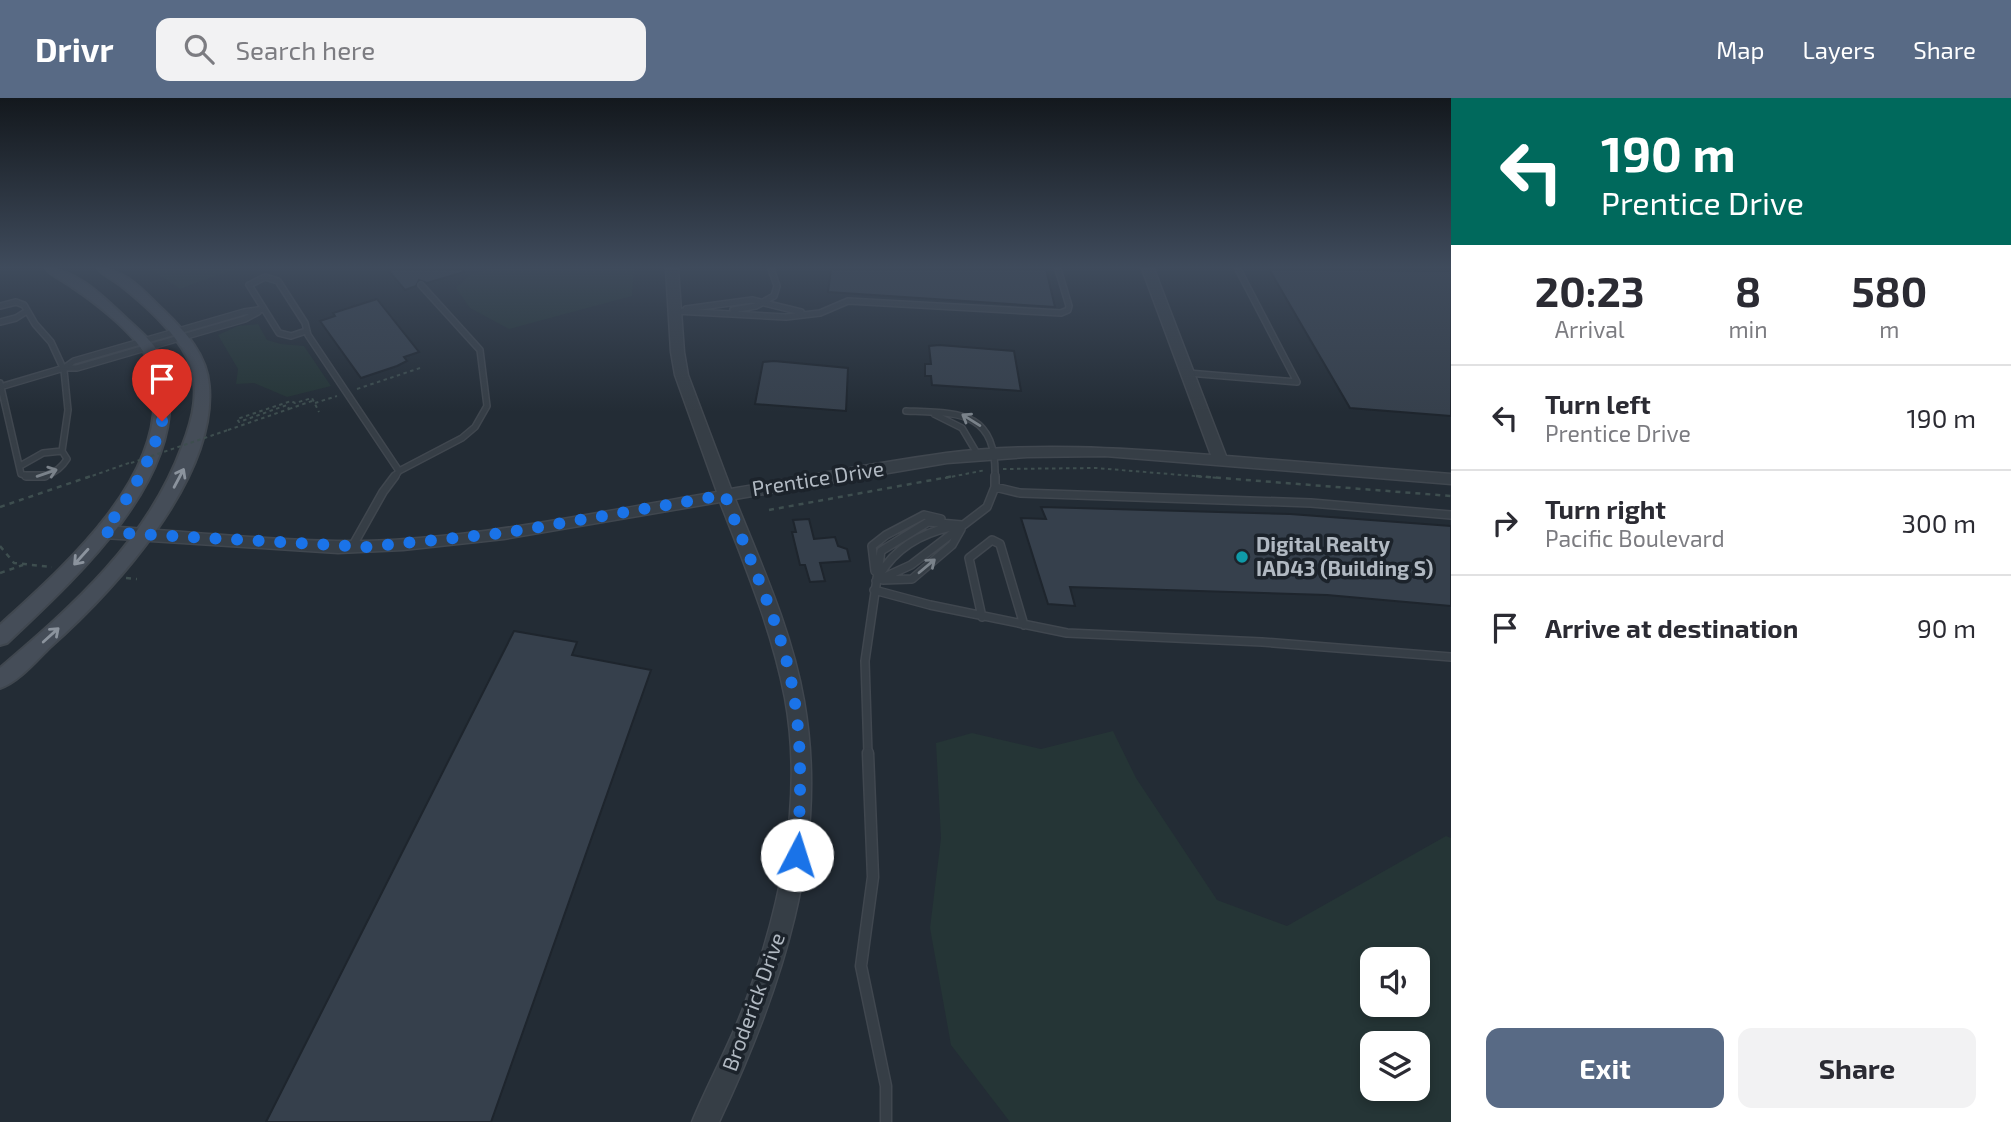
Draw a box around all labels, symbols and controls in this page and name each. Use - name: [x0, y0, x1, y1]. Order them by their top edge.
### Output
- search box: [156, 18, 646, 81]
- text: Drivr: [35, 29, 114, 69]
- icon: search: [180, 30, 218, 68]
- text: Search here: [236, 34, 375, 65]
- text: Map: [1716, 35, 1764, 64]
- text: Layers: [1802, 35, 1875, 64]
- text: Share: [1913, 35, 1976, 64]
- text: 190 m: [1601, 123, 1736, 182]
- icon: left: [1486, 126, 1577, 217]
- text: Prentice Drive: [1601, 183, 1804, 221]
- text: 20:23: [1535, 265, 1645, 315]
- text: 8: [1735, 265, 1761, 315]
- text: 580: [1851, 265, 1927, 315]
- text: Arrival: [1555, 315, 1625, 343]
- text: min: [1728, 315, 1768, 343]
- text: m: [1879, 315, 1899, 343]
- pin: [132, 349, 192, 421]
- icon: arrive: [143, 360, 181, 398]
- text: Turn left: [1545, 388, 1651, 419]
- icon: left: [1486, 399, 1524, 437]
- text: 190 m: [1907, 402, 1976, 433]
- one-way arrow: [961, 413, 981, 427]
- text: Prentice Drive: [1545, 419, 1691, 447]
- street label: Prentice Drive: [750, 455, 885, 500]
- one-way arrow: [36, 466, 57, 478]
- one-way arrow: [173, 468, 186, 489]
- text: Turn right: [1545, 493, 1666, 524]
- icon: right: [1486, 504, 1524, 542]
- text: 300 m: [1902, 507, 1976, 538]
- text: Pacific Boulevard: [1545, 524, 1725, 552]
- place label: Digital Realty IAD43 (Building S): [1256, 531, 1434, 580]
- one-way arrow: [73, 548, 89, 566]
- marker: Digital Realty IAD43 (Building S): [1234, 549, 1250, 565]
- one-way arrow: [918, 558, 936, 574]
- icon: arrive: [1486, 609, 1524, 647]
- text: Arrive at destination: [1545, 612, 1798, 643]
- text: 90 m: [1917, 612, 1976, 643]
- one-way arrow: [42, 627, 60, 643]
- position arrow: [760, 818, 834, 892]
- street label: Broderick Drive: [716, 929, 789, 1074]
- map controls: [1360, 947, 1430, 1101]
- button: sound: [1360, 947, 1430, 1017]
- button: Exit: [1486, 1028, 1724, 1108]
- button: Share: [1738, 1028, 1976, 1108]
- button: layers: [1360, 1031, 1430, 1101]

